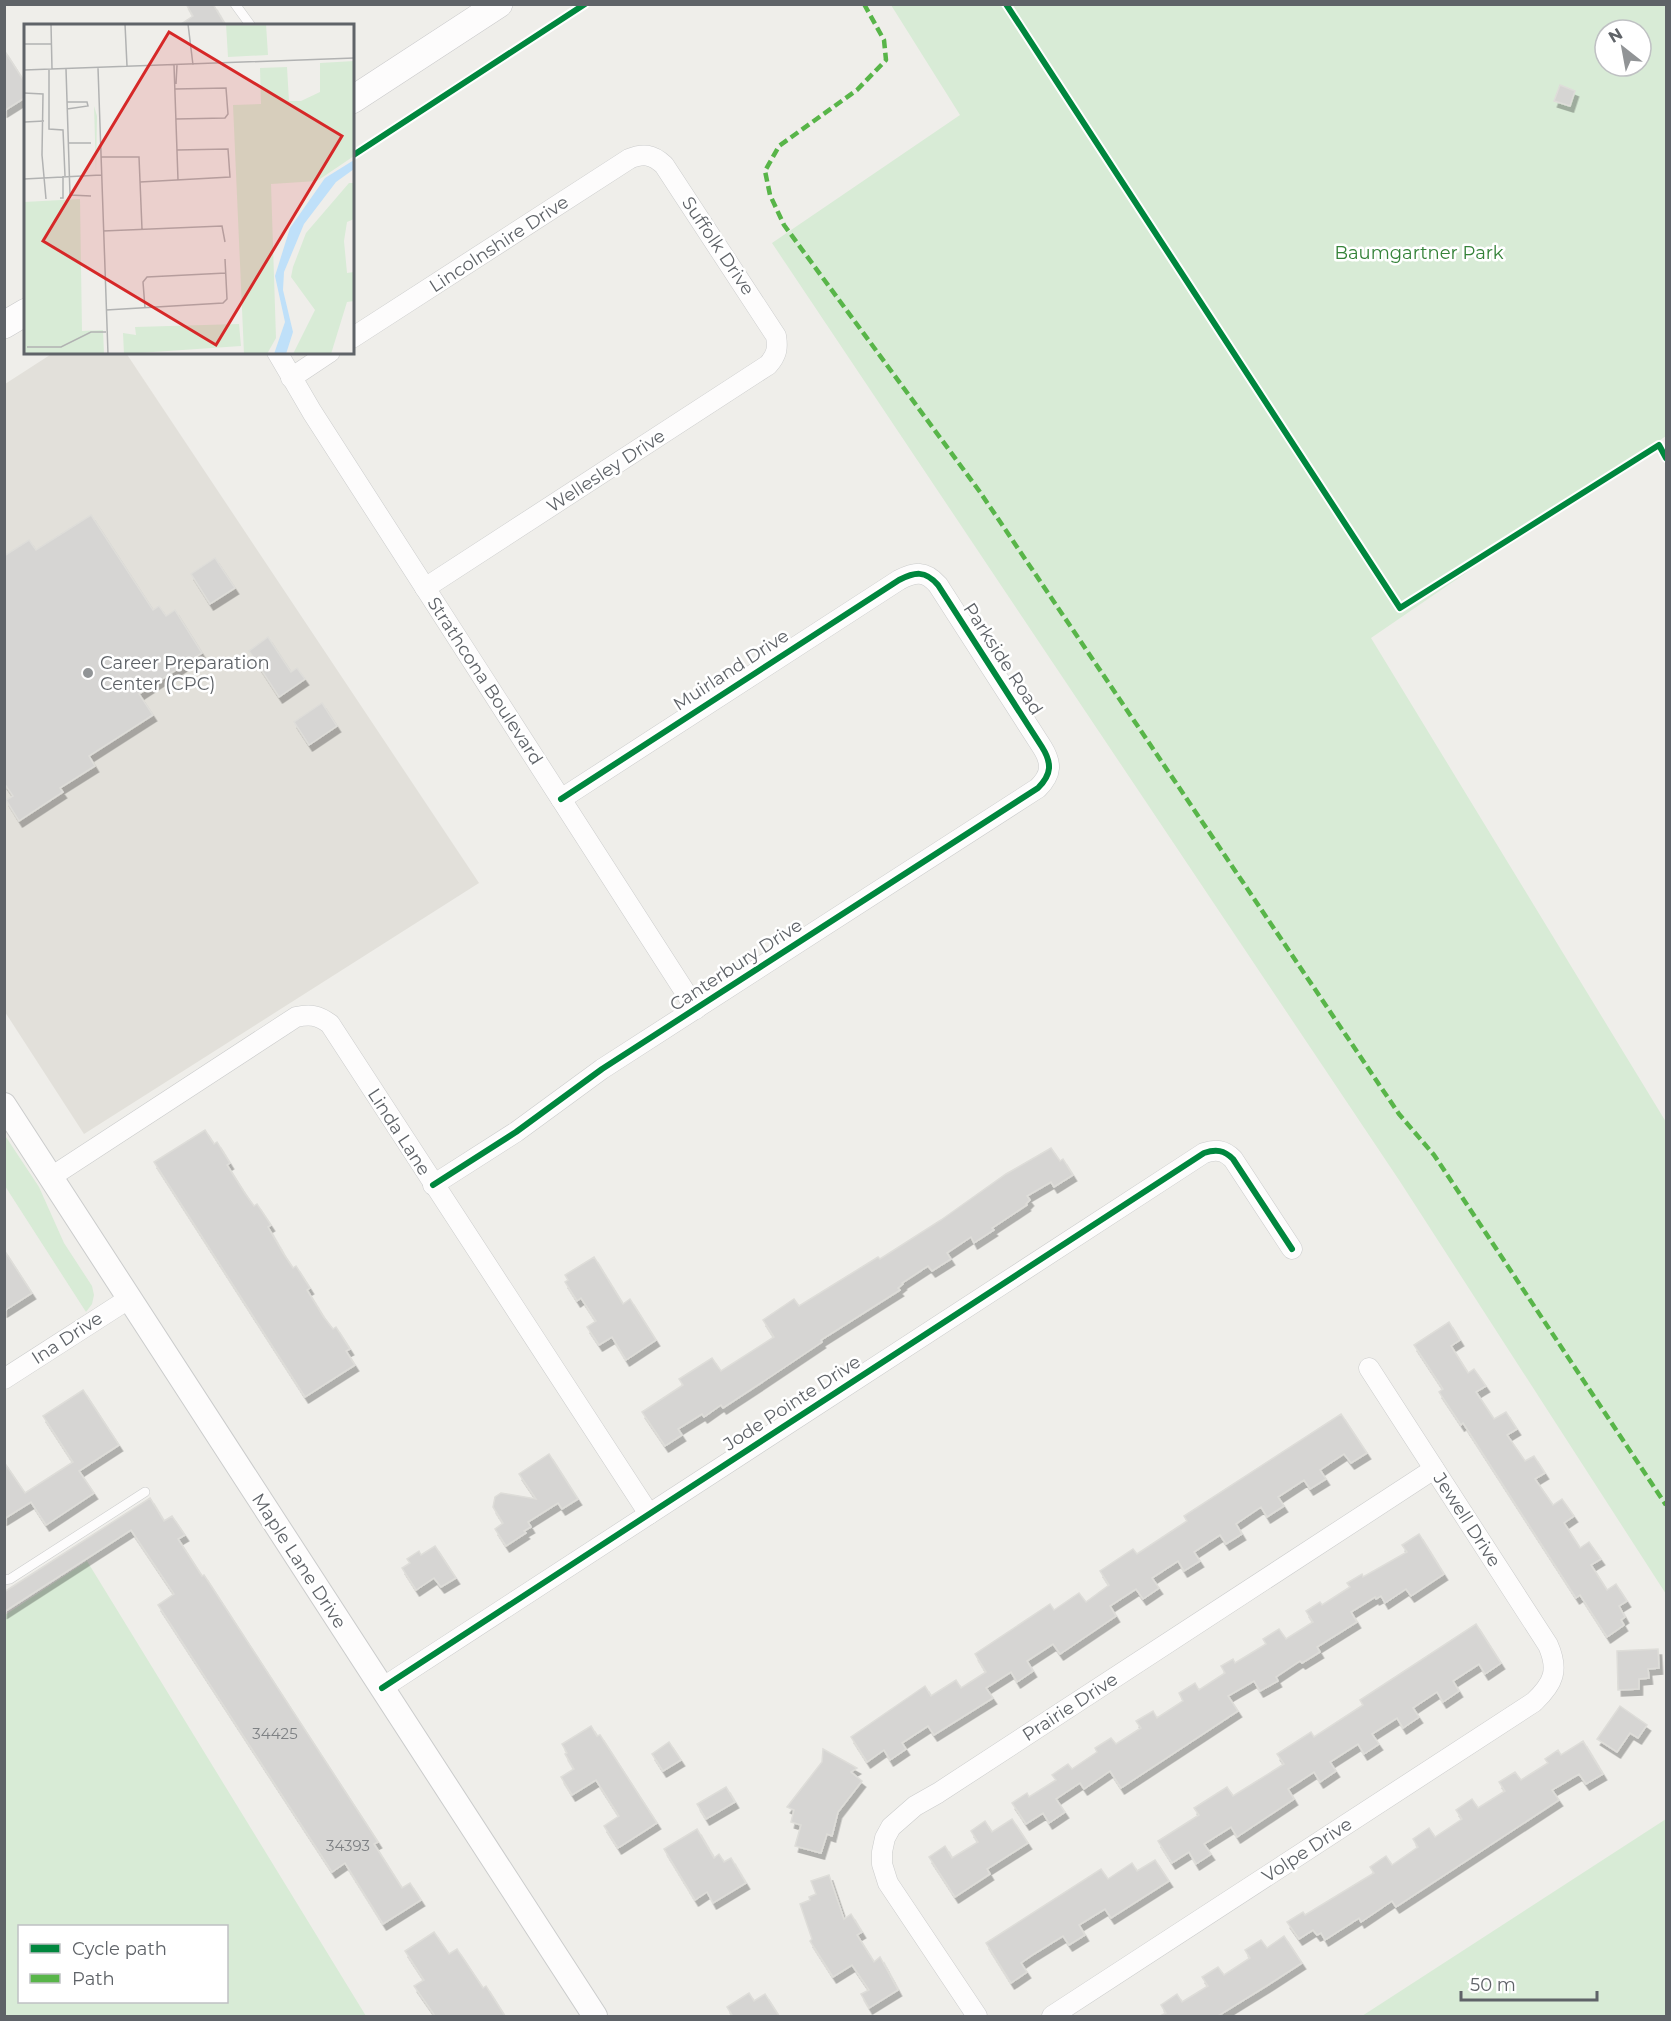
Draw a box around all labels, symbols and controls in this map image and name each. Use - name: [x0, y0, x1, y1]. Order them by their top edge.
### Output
- north arrow: [1593, 18, 1653, 78]
- inset map: [24, 24, 354, 354]
- text: N: [1605, 24, 1626, 47]
- street label: Lincolnshire Drive: [425, 191, 573, 297]
- street label: Suffolk Drive: [677, 193, 759, 300]
- park label: Baumgartner Park: [1334, 242, 1504, 264]
- street label: Wellesley Drive: [543, 425, 669, 517]
- street label: Strathcona Boulevard: [423, 593, 547, 769]
- street label: Parkside Road: [959, 599, 1047, 719]
- street label: Muirland Drive: [669, 625, 793, 715]
- place label: Career Preparation Center (CPC): [100, 652, 270, 695]
- marker: Career Preparation Center (CPC): [81, 666, 95, 680]
- street label: Canterbury Drive: [666, 914, 806, 1016]
- street label: Linda Lane: [363, 1084, 435, 1180]
- street label: Ina Drive: [27, 1307, 107, 1369]
- street label: Jode Pointe Drive: [719, 1350, 865, 1456]
- street label: Jewell Drive: [1428, 1468, 1506, 1571]
- street label: Maple Lane Drive: [247, 1489, 351, 1633]
- street label: Prairie Drive: [1018, 1668, 1122, 1746]
- house number: 34425: [252, 1724, 298, 1743]
- street label: Volpe Drive: [1258, 1813, 1356, 1887]
- house number: 34393: [326, 1836, 370, 1855]
- legend: [18, 1925, 228, 2003]
- text: Cycle path: [72, 1938, 167, 1960]
- scale bar: [1461, 1964, 1598, 2002]
- text: Path: [72, 1968, 115, 1990]
- text: 50 m: [1470, 1974, 1516, 1996]

